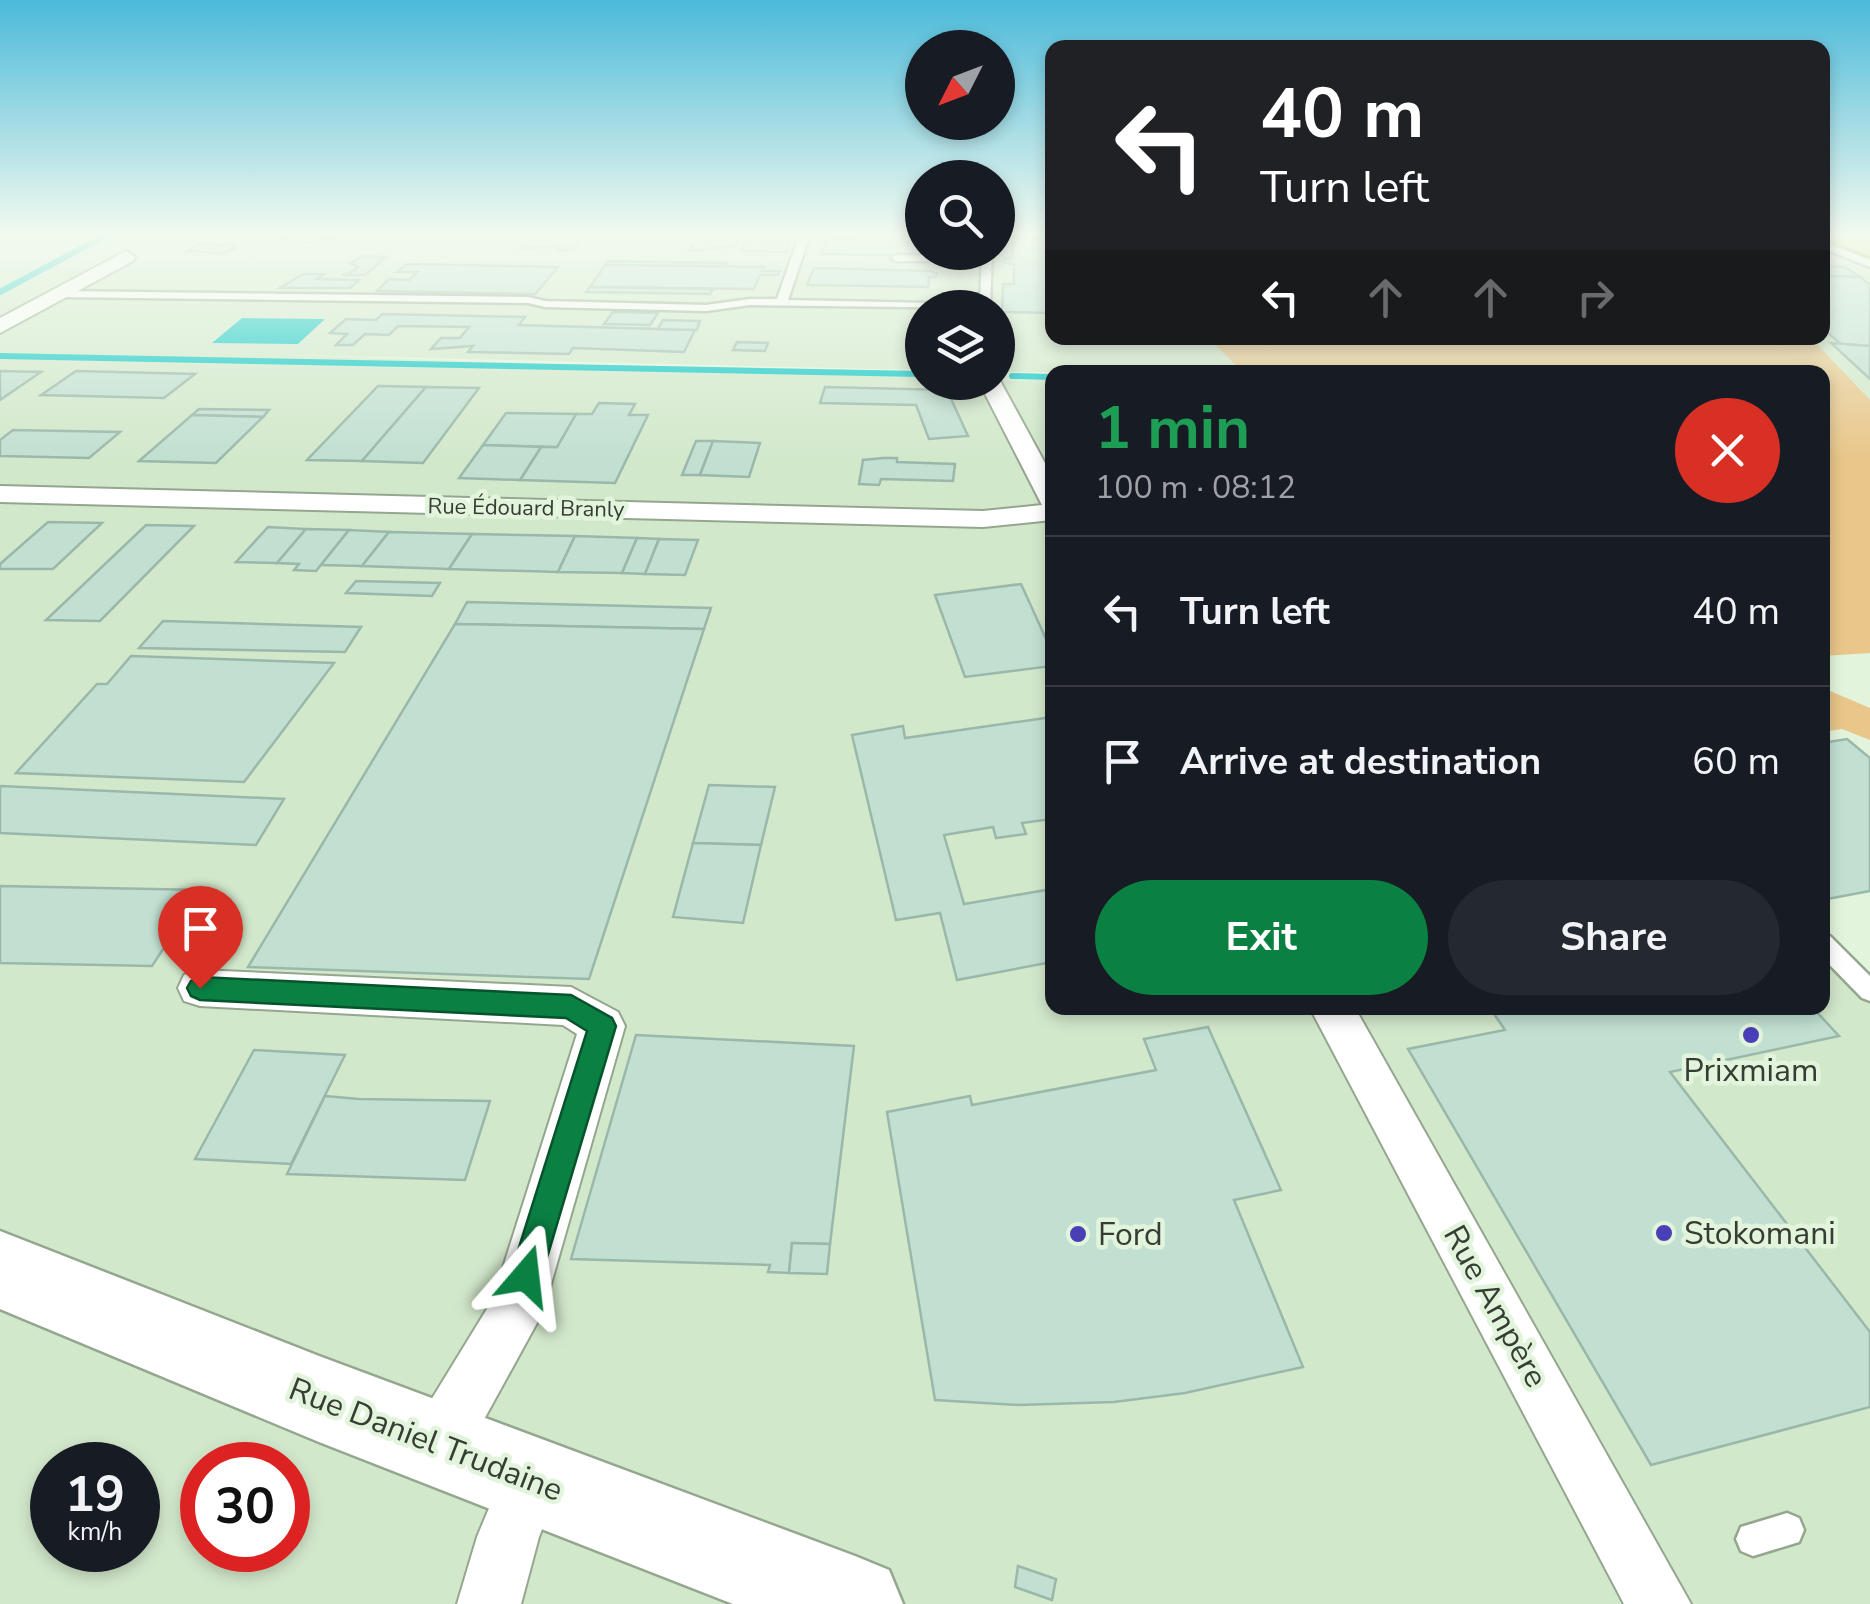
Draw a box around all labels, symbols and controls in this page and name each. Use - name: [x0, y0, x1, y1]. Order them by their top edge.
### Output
- north arrow: [905, 30, 1015, 140]
- map controls: [905, 30, 1015, 400]
- text: 40 m: [1260, 66, 1424, 162]
- icon: left: [1095, 80, 1225, 210]
- text: Turn left: [1260, 157, 1429, 218]
- button: search: [905, 160, 1015, 270]
- icon: left: [1253, 270, 1308, 325]
- icon: ahead: [1358, 270, 1413, 325]
- icon: ahead: [1463, 270, 1518, 325]
- icon: right: [1568, 270, 1623, 325]
- button: layers: [905, 290, 1015, 400]
- text: 1 min: [1095, 387, 1250, 469]
- button: close: [1675, 398, 1780, 503]
- text: 100 m · 08:12: [1095, 466, 1296, 509]
- street label: Rue Édouard Branly: [427, 491, 625, 525]
- icon: left: [1095, 584, 1150, 639]
- text: Turn left: [1180, 586, 1330, 637]
- text: 40 m: [1692, 586, 1780, 637]
- icon: arrive: [1095, 734, 1150, 789]
- text: Arrive at destination: [1180, 736, 1541, 787]
- text: 60 m: [1692, 736, 1780, 787]
- button: Exit: [1095, 880, 1428, 995]
- button: Share: [1448, 880, 1780, 995]
- pin: [158, 886, 243, 989]
- icon: arrive: [173, 901, 228, 956]
- marker: Prixmiam: [1740, 1024, 1762, 1046]
- place label: Prixmiam: [1684, 1049, 1818, 1092]
- place label: Stokomani: [1684, 1212, 1836, 1255]
- place label: Ford: [1098, 1213, 1163, 1256]
- street label: Rue Ampère: [1433, 1217, 1558, 1395]
- marker: Stokomani: [1653, 1222, 1675, 1244]
- marker: Ford: [1067, 1223, 1089, 1245]
- position arrow: [474, 1224, 578, 1328]
- street label: Rue Daniel Trudaine: [283, 1367, 569, 1512]
- speed limit sign: 30: [180, 1442, 310, 1572]
- text: 19: [65, 1460, 125, 1529]
- text: km/h: [67, 1515, 123, 1549]

